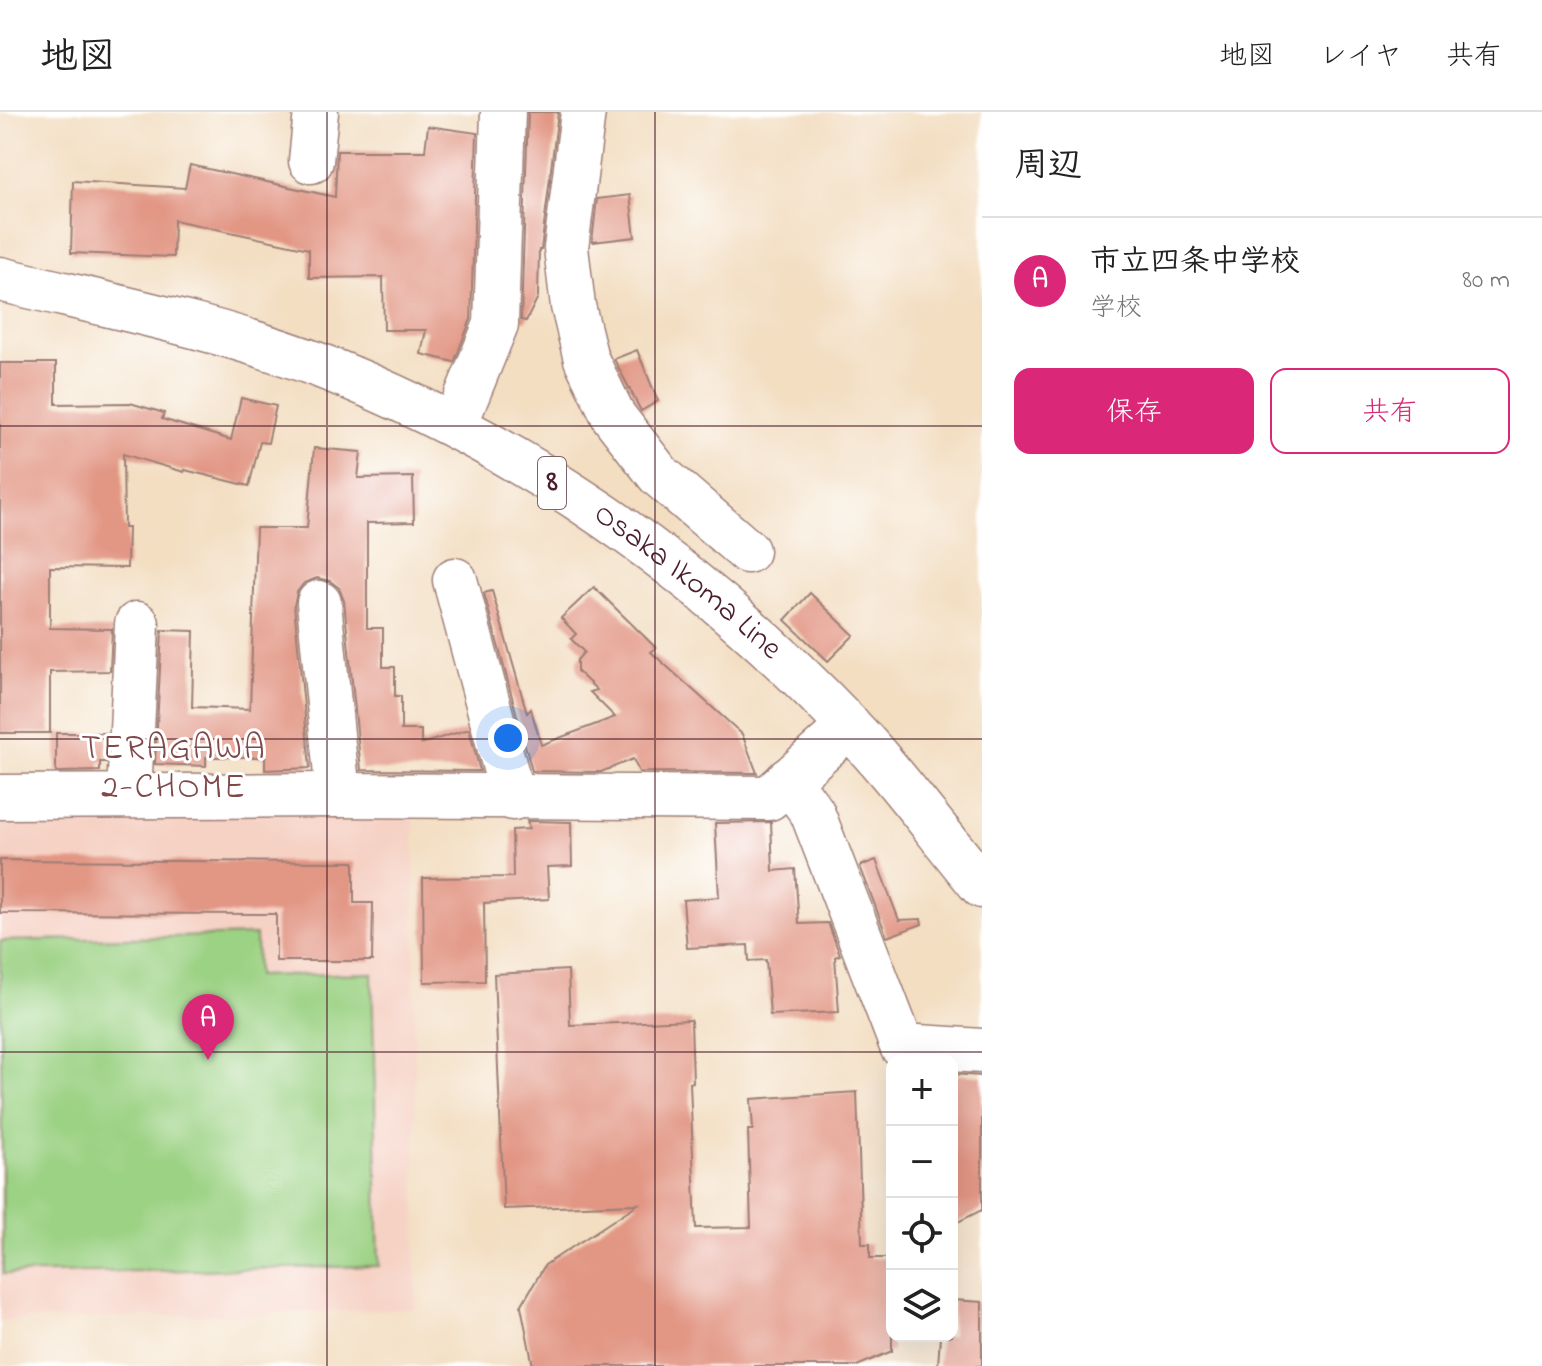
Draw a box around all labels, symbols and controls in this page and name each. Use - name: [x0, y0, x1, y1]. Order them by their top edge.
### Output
- text: 地図: [40, 31, 116, 87]
- text: 地図: [1219, 37, 1275, 78]
- text: レイヤ: [1319, 37, 1402, 78]
- text: 共有: [1446, 37, 1502, 78]
- text: 周辺: [1014, 142, 1082, 192]
- text: 市立四条中学校: [1090, 241, 1300, 285]
- text: A: [1032, 262, 1048, 300]
- text: 80 m: [1462, 262, 1510, 300]
- text: 学校: [1090, 290, 1142, 328]
- button: 保存: [1014, 368, 1254, 454]
- button: 共有: [1270, 368, 1510, 454]
- road number: 8: [538, 457, 566, 509]
- street label: Osaka Ikoma Line: [583, 492, 793, 672]
- your location: [488, 718, 528, 758]
- district label: TERAGAWA 2-CHOME: [81, 725, 267, 814]
- pin: A: [182, 994, 234, 1060]
- map controls: [886, 1054, 958, 1342]
- button: +: [886, 1054, 958, 1126]
- button: −: [886, 1126, 958, 1198]
- button: locate: [886, 1198, 958, 1270]
- button: layers: [886, 1270, 958, 1342]

